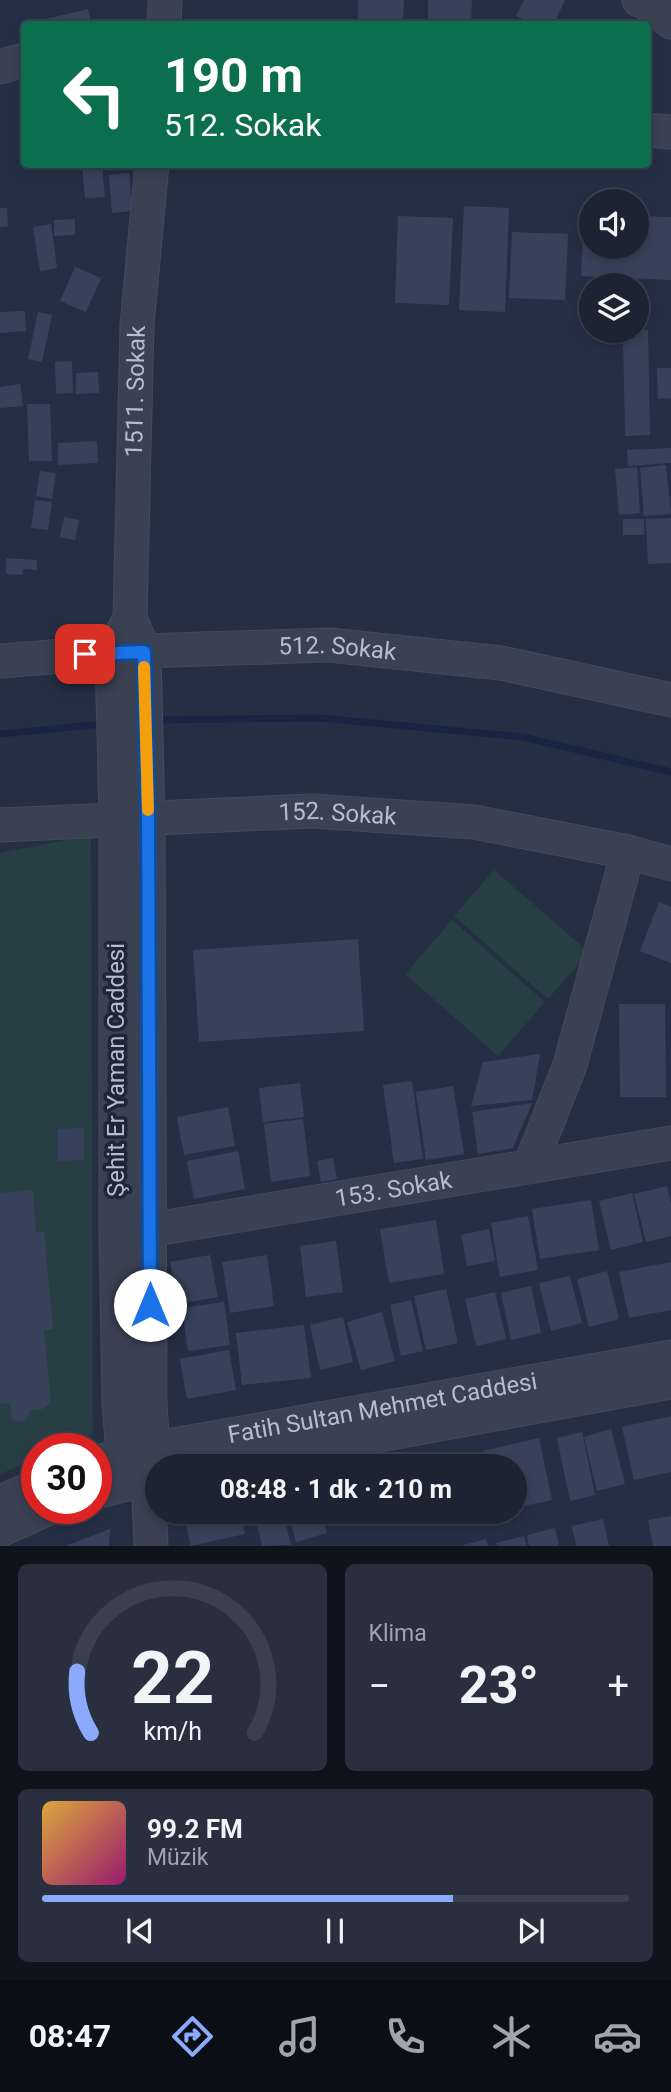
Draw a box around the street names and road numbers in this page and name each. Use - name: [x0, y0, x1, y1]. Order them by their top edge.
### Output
- street label: 1511. Sokak: [120, 325, 151, 458]
- street label: 512. Sokak: [278, 631, 399, 666]
- street label: 152. Sokak: [278, 797, 398, 831]
- street label: Şehit Er Yaman Caddesi: [102, 943, 130, 1197]
- street label: 153. Sokak: [333, 1166, 455, 1213]
- street label: Fatih Sultan Mehmet Caddesi: [226, 1367, 539, 1449]

